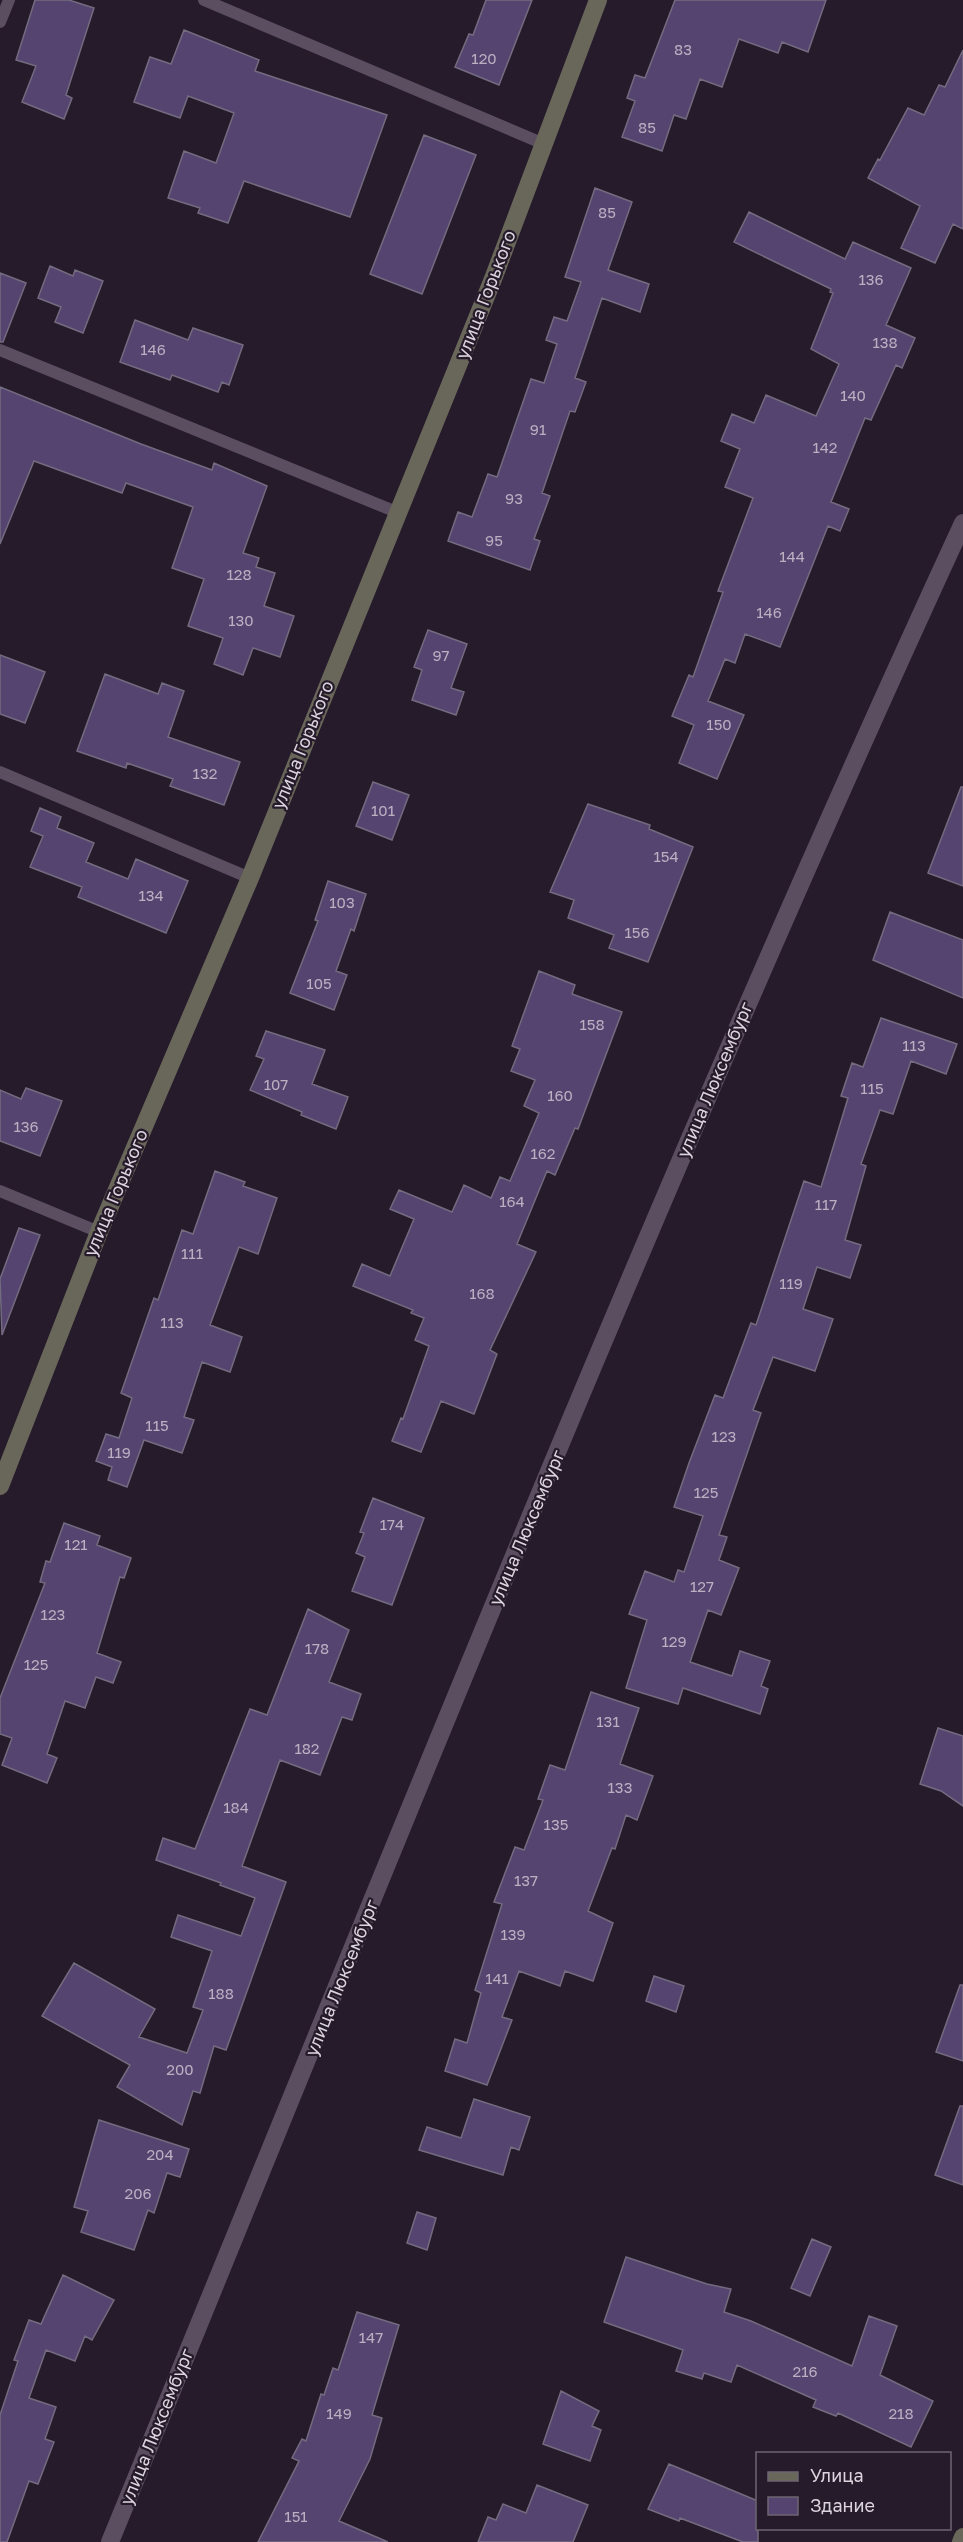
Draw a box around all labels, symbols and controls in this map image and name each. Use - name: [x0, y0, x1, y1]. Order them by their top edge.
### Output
- house number: 83: [674, 40, 692, 58]
- house number: 120: [471, 49, 497, 67]
- house number: 85: [638, 118, 656, 136]
- house number: 85: [598, 203, 616, 221]
- street label: улица Горького: [450, 227, 520, 362]
- house number: 136: [858, 270, 884, 288]
- house number: 138: [872, 333, 898, 351]
- house number: 146: [140, 340, 166, 358]
- house number: 140: [840, 386, 866, 404]
- house number: 91: [530, 420, 546, 438]
- house number: 142: [812, 438, 838, 456]
- house number: 93: [505, 489, 523, 507]
- house number: 95: [485, 531, 503, 549]
- house number: 144: [779, 547, 805, 565]
- house number: 128: [226, 565, 252, 583]
- house number: 146: [756, 603, 782, 621]
- house number: 130: [228, 611, 254, 629]
- house number: 97: [432, 646, 450, 664]
- street label: улица Горького: [266, 677, 338, 812]
- house number: 150: [706, 715, 732, 733]
- house number: 132: [193, 764, 217, 782]
- house number: 101: [371, 801, 395, 819]
- house number: 154: [653, 847, 679, 865]
- house number: 134: [138, 886, 164, 904]
- house number: 103: [329, 893, 355, 911]
- house number: 156: [624, 923, 650, 941]
- house number: 105: [306, 974, 332, 992]
- street label: улица Люксембург: [671, 998, 757, 1161]
- house number: 158: [579, 1015, 605, 1033]
- house number: 113: [902, 1036, 926, 1054]
- house number: 107: [264, 1075, 288, 1093]
- house number: 115: [860, 1079, 884, 1097]
- house number: 160: [547, 1086, 573, 1104]
- house number: 136: [13, 1117, 39, 1135]
- street label: улица Горького: [78, 1126, 152, 1260]
- house number: 162: [530, 1144, 556, 1162]
- house number: 164: [499, 1192, 525, 1210]
- house number: 117: [815, 1195, 837, 1213]
- house number: 111: [181, 1244, 203, 1262]
- house number: 119: [779, 1274, 803, 1292]
- house number: 168: [469, 1284, 495, 1302]
- house number: 113: [160, 1313, 184, 1331]
- house number: 115: [145, 1416, 169, 1434]
- house number: 123: [712, 1427, 736, 1445]
- house number: 119: [107, 1443, 131, 1461]
- street label: улица Люксембург: [483, 1446, 569, 1609]
- house number: 125: [694, 1483, 718, 1501]
- house number: 174: [380, 1515, 404, 1533]
- house number: 121: [64, 1535, 88, 1553]
- house number: 127: [690, 1577, 714, 1595]
- house number: 123: [41, 1605, 65, 1623]
- house number: 129: [661, 1632, 687, 1650]
- house number: 178: [305, 1639, 329, 1657]
- house number: 125: [24, 1655, 48, 1673]
- house number: 131: [596, 1712, 620, 1730]
- house number: 182: [294, 1739, 320, 1757]
- house number: 133: [608, 1778, 632, 1796]
- house number: 184: [223, 1798, 249, 1816]
- house number: 135: [544, 1815, 568, 1833]
- house number: 137: [514, 1871, 538, 1889]
- street label: улица Люксембург: [300, 1896, 383, 2059]
- house number: 139: [500, 1925, 526, 1943]
- house number: 141: [485, 1969, 509, 1987]
- house number: 188: [208, 1984, 234, 2002]
- house number: 200: [166, 2060, 194, 2078]
- house number: 204: [146, 2145, 174, 2163]
- house number: 206: [124, 2184, 152, 2202]
- house number: 147: [359, 2328, 383, 2346]
- street label: улица Люксембург: [115, 2345, 198, 2508]
- house number: 216: [792, 2362, 818, 2380]
- house number: 149: [326, 2404, 352, 2422]
- house number: 218: [888, 2404, 914, 2422]
- legend: [756, 2452, 951, 2530]
- text: Улица: [810, 2464, 864, 2486]
- text: Здание: [810, 2494, 875, 2516]
- house number: 151: [284, 2507, 308, 2525]

